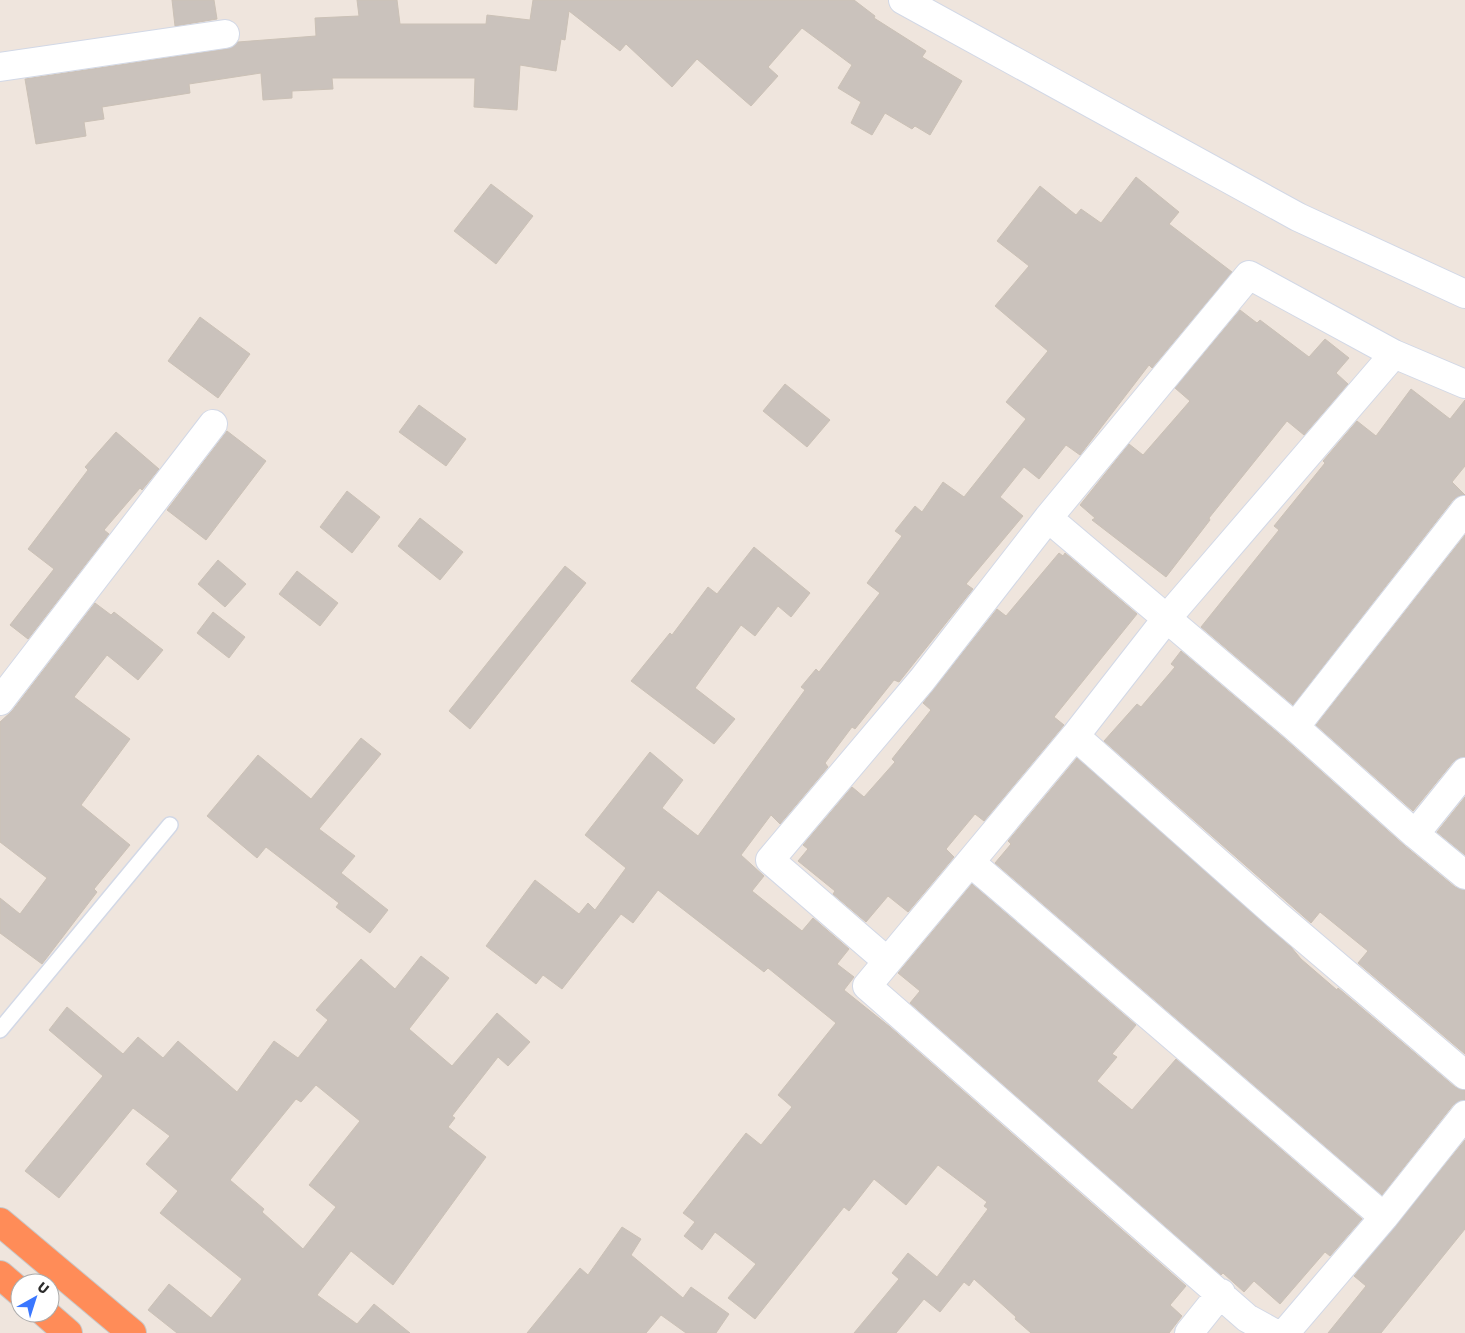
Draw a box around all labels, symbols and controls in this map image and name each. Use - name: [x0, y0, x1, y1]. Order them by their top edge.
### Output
- north arrow: [10, 1273, 60, 1323]
- text: U: [33, 1277, 53, 1299]

